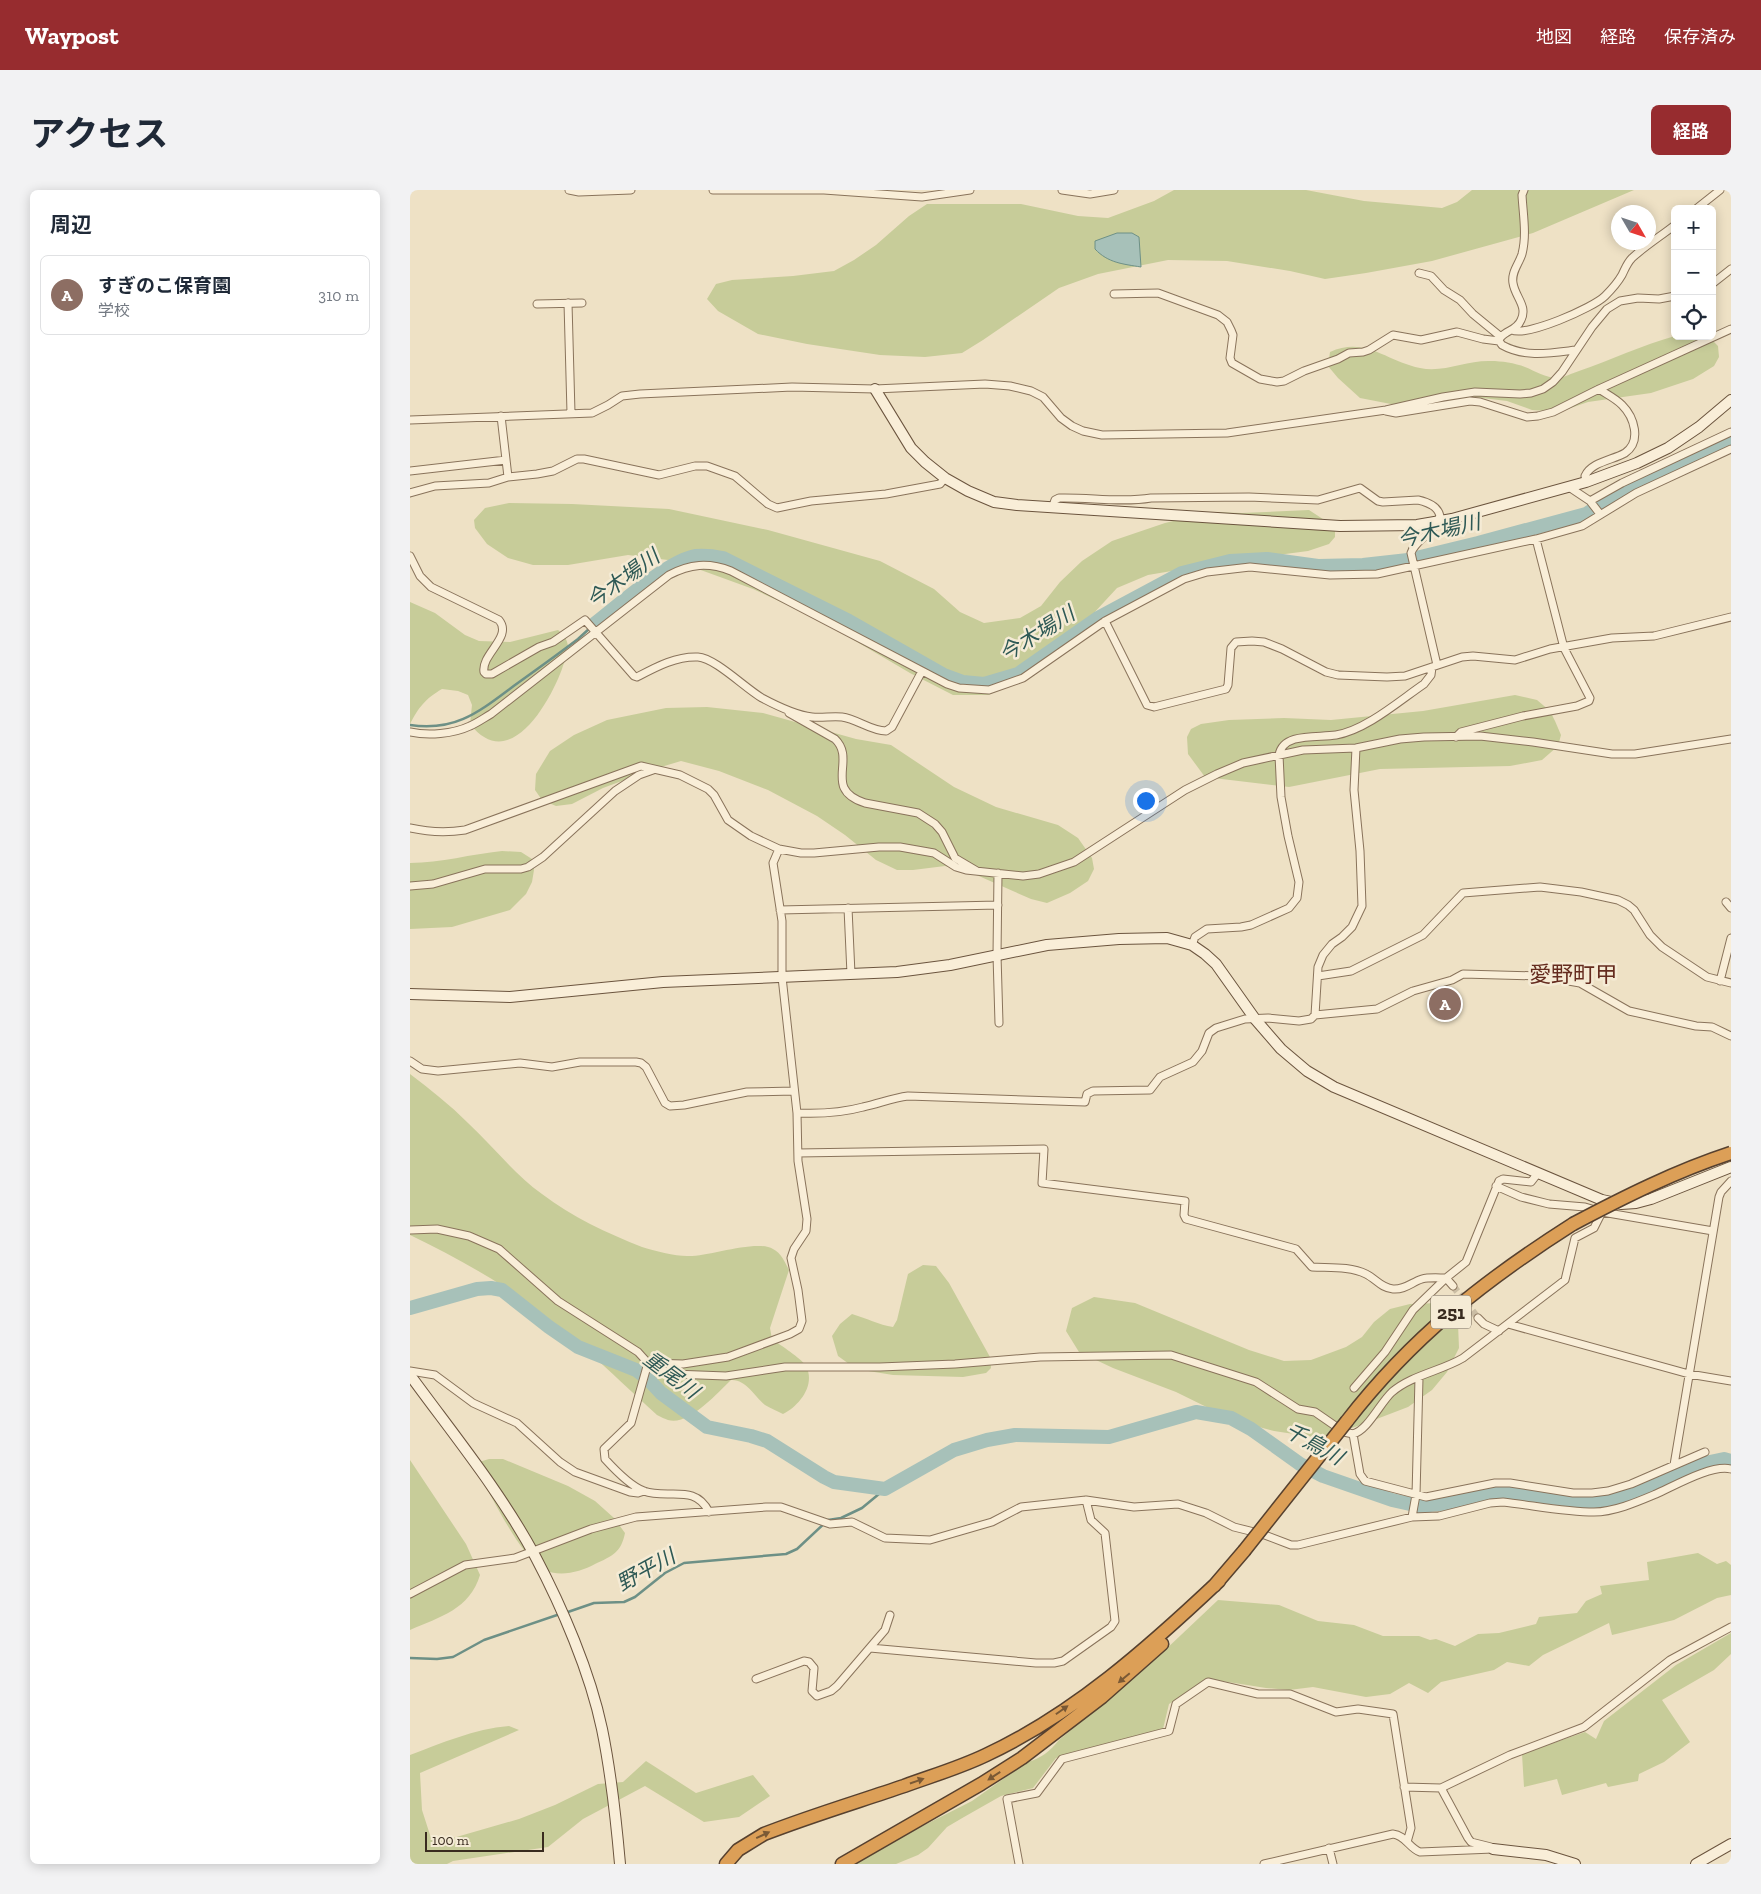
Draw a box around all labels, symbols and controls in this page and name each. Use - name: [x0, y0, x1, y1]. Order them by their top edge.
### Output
- text: Waypost: [25, 21, 119, 50]
- text: 地図: [1536, 26, 1572, 48]
- text: 経路: [1600, 26, 1636, 48]
- text: 保存済み: [1664, 26, 1736, 48]
- button: 経路: [1651, 105, 1731, 155]
- text: アクセス: [30, 113, 168, 155]
- north arrow: [1611, 205, 1656, 250]
- map controls: [1671, 205, 1716, 340]
- button: +: [1671, 205, 1716, 250]
- text: 周辺: [50, 212, 92, 237]
- button: −: [1671, 250, 1716, 295]
- text: すぎのこ保育園: [98, 274, 231, 297]
- text: A: [62, 286, 73, 305]
- text: 310 m: [318, 286, 359, 305]
- button: locate: [1671, 295, 1716, 340]
- text: 学校: [98, 301, 130, 320]
- water label: 今木場川: [1395, 508, 1485, 552]
- water label: 今木場川: [581, 543, 666, 613]
- water label: 今木場川: [994, 600, 1081, 666]
- your location: [1133, 788, 1159, 814]
- district label: 愛野町甲: [1529, 961, 1617, 988]
- pin: A: [1429, 985, 1461, 1023]
- road number: 251: [1431, 1296, 1471, 1328]
- water label: 重尾川: [639, 1346, 706, 1405]
- water label: 千鳥川: [1281, 1417, 1350, 1471]
- water label: 野平川: [612, 1542, 681, 1596]
- one-way arrow: [1119, 1672, 1131, 1684]
- one-way arrow: [1056, 1705, 1069, 1715]
- one-way arrow: [988, 1771, 1001, 1780]
- one-way arrow: [910, 1777, 925, 1785]
- scale bar: [425, 1829, 544, 1852]
- one-way arrow: [756, 1830, 771, 1839]
- text: 100 m: [432, 1832, 469, 1849]

